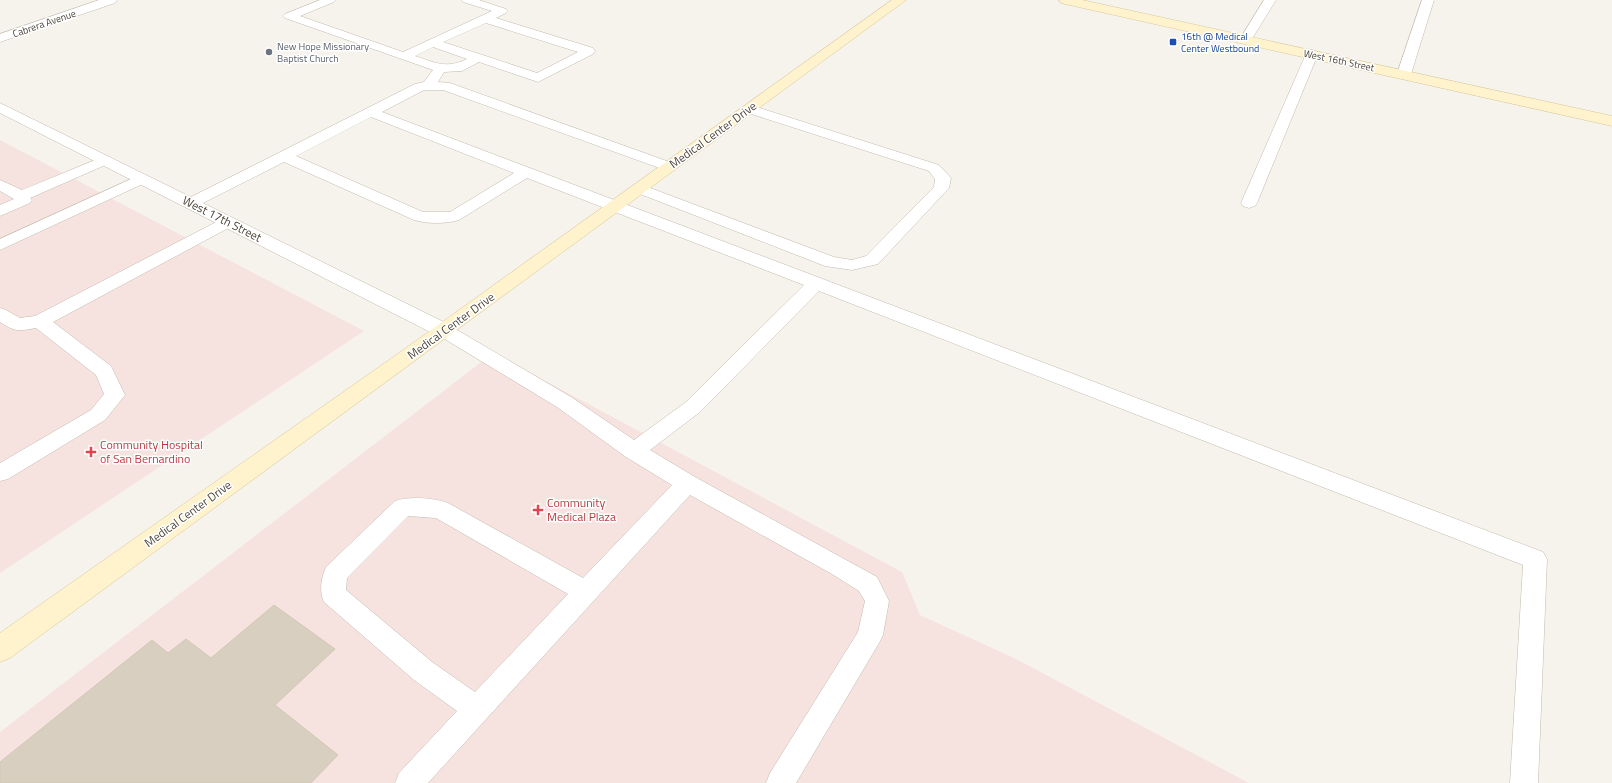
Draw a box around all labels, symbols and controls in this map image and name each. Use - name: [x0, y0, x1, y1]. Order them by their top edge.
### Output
- street label: Cabrera Avenue: [10, 6, 78, 41]
- place label: 16th @ Medical Center Westbound: [1181, 29, 1259, 56]
- marker: 16th @ Medical Center Westbound: [1168, 37, 1178, 47]
- place label: New Hope Missionary Baptist Church: [277, 39, 369, 66]
- street label: West 16th Street: [1302, 46, 1376, 75]
- marker: New Hope Missionary Baptist Church: [264, 47, 274, 57]
- street label: Medical Center Drive: [665, 96, 760, 173]
- street label: West 17th Street: [179, 190, 266, 247]
- street label: Medical Center Drive: [403, 287, 498, 364]
- place label: Community Hospital of San Bernardino: [100, 435, 203, 468]
- marker: Community Hospital of San Bernardino: [85, 446, 97, 458]
- street label: Medical Center Drive: [140, 475, 235, 552]
- place label: Community Medical Plaza: [547, 493, 616, 526]
- marker: Community Medical Plaza: [532, 504, 544, 516]

